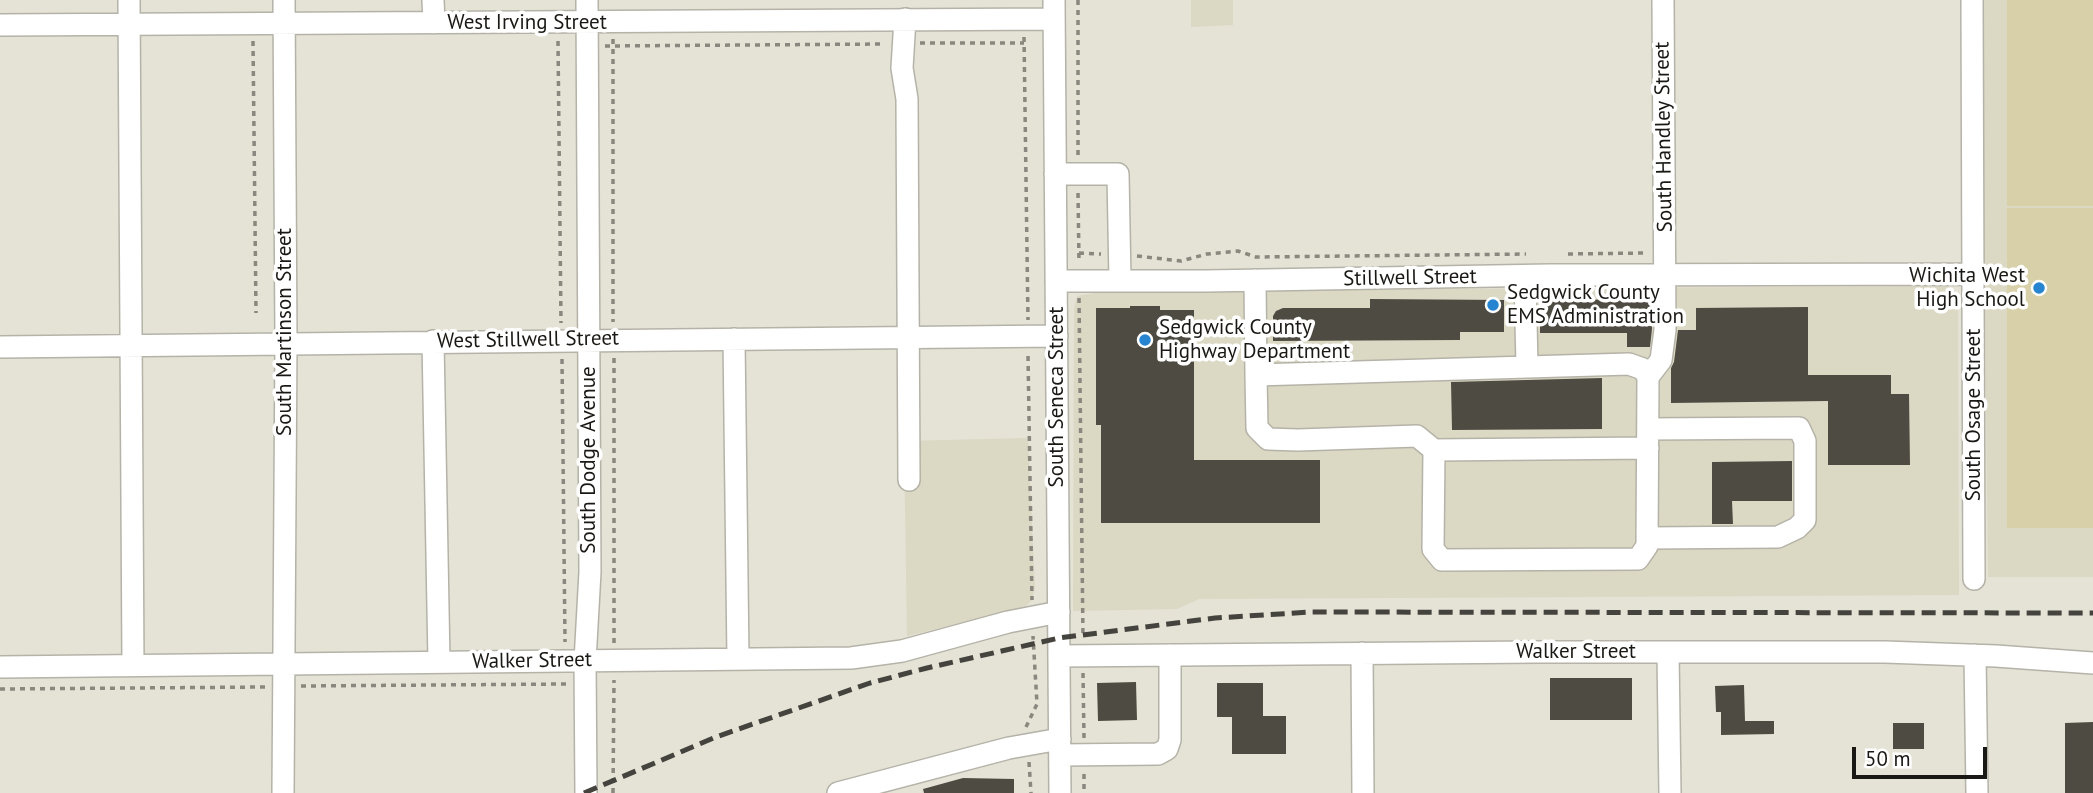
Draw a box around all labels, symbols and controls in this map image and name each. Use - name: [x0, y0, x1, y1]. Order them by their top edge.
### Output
- street label: West Irving Street: [447, 10, 607, 36]
- street label: South Handley Street: [1650, 41, 1678, 233]
- street label: South Martinson Street: [272, 228, 298, 436]
- place label: Wichita West High School: [1909, 263, 2025, 313]
- street label: Stillwell Street: [1343, 264, 1477, 292]
- place label: Sedgwick County EMS Administration: [1507, 280, 1684, 330]
- marker: Wichita West High School: [2031, 280, 2047, 296]
- marker: Sedgwick County EMS Administration: [1485, 297, 1501, 313]
- street label: South Seneca Street: [1044, 307, 1070, 487]
- place label: Sedgwick County Highway Department: [1159, 315, 1350, 365]
- street label: West Stillwell Street: [437, 326, 619, 354]
- street label: South Osage Street: [1961, 329, 1987, 501]
- marker: Sedgwick County Highway Department: [1137, 332, 1153, 348]
- street label: South Dodge Avenue: [576, 366, 602, 554]
- street label: Walker Street: [1516, 639, 1636, 665]
- street label: Walker Street: [472, 647, 592, 675]
- scale bar: [1855, 734, 1990, 778]
- text: 50 m: [1865, 745, 1911, 772]

